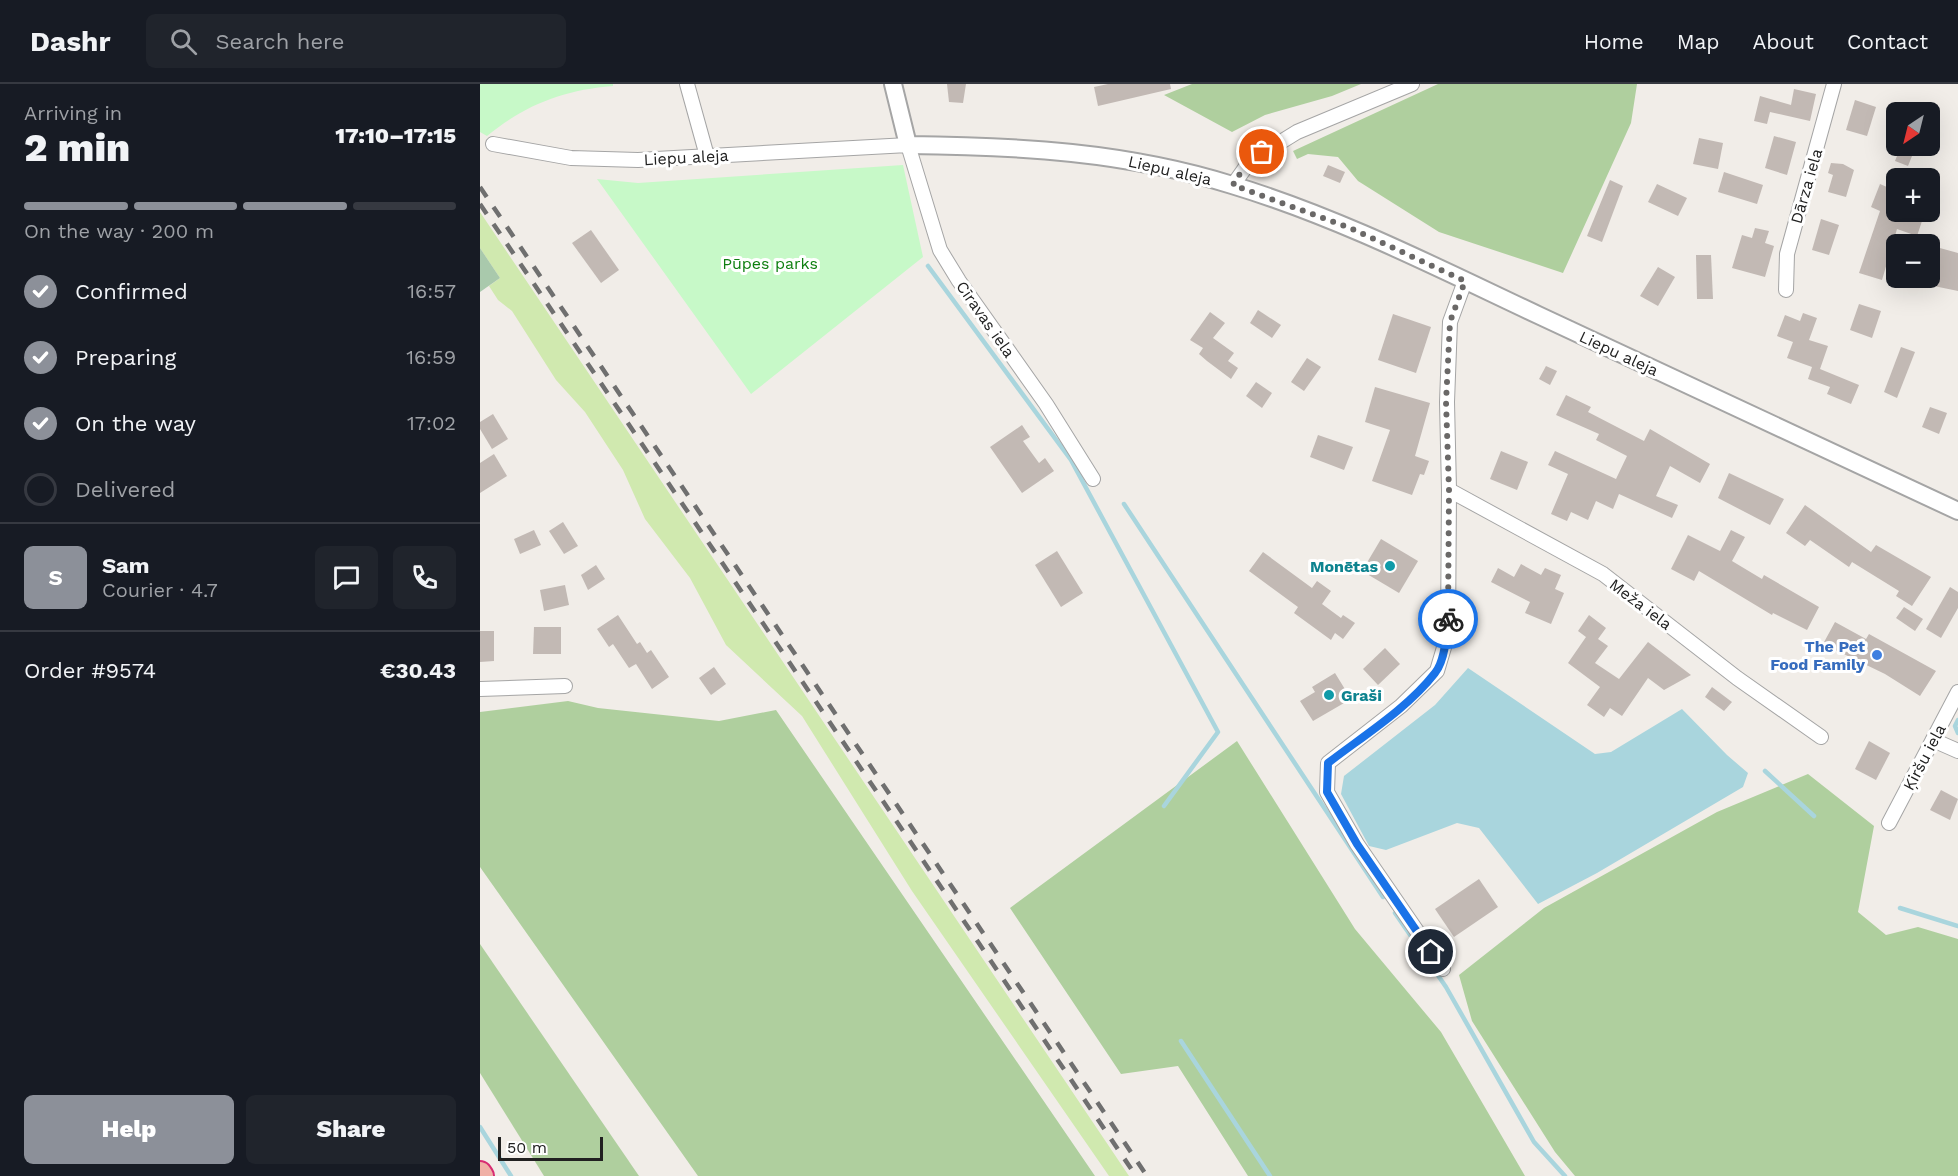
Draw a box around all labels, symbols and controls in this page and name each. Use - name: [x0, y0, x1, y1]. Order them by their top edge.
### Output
- search box: [146, 14, 566, 68]
- text: Dashr: [30, 25, 110, 58]
- icon: search: [167, 25, 200, 58]
- text: Search here: [215, 29, 344, 54]
- text: Home: [1584, 29, 1644, 54]
- text: Map: [1677, 29, 1720, 54]
- text: About: [1753, 29, 1814, 54]
- text: Contact: [1847, 29, 1928, 54]
- text: Arriving in: [24, 101, 122, 125]
- north arrow: [1886, 102, 1940, 156]
- map controls: [1886, 102, 1940, 288]
- text: 17:10–17:15: [335, 123, 456, 148]
- text: 2 min: [24, 125, 130, 170]
- pin: [1236, 126, 1287, 177]
- icon: bag: [1245, 135, 1278, 168]
- street label: Liepu aleja: [643, 146, 729, 169]
- street label: Dārza iela: [1787, 146, 1826, 226]
- street label: Liepu aleja: [1126, 152, 1213, 189]
- button: +: [1886, 168, 1940, 222]
- text: On the way · 200 m: [24, 219, 214, 243]
- button: −: [1886, 234, 1940, 288]
- park label: Pūpes parks: [722, 254, 818, 273]
- icon: check: [24, 275, 57, 308]
- street label: Cīravas iela: [952, 277, 1019, 361]
- text: Confirmed: [75, 279, 188, 304]
- text: 16:57: [407, 279, 456, 303]
- street label: Liepu aleja: [1576, 327, 1661, 380]
- icon: check: [24, 341, 57, 374]
- text: Preparing: [75, 345, 176, 370]
- text: 16:59: [406, 345, 456, 369]
- icon: check: [24, 407, 57, 440]
- text: On the way: [75, 411, 196, 436]
- text: 17:02: [407, 411, 456, 435]
- text: Delivered: [75, 477, 175, 502]
- button: chat: [315, 546, 378, 609]
- button: phone: [393, 546, 456, 609]
- text: Sam: [102, 553, 150, 578]
- place label: Monētas: [1310, 557, 1378, 576]
- marker: Monētas: [1383, 559, 1397, 573]
- text: S: [48, 565, 63, 590]
- street label: Meža iela: [1606, 575, 1676, 634]
- text: Courier · 4.7: [102, 578, 218, 602]
- courier: [1418, 589, 1478, 649]
- icon: bike: [1432, 603, 1465, 636]
- place label: The Pet Food Family: [1770, 637, 1866, 674]
- marker: The Pet Food Family: [1870, 648, 1884, 662]
- text: Order #9574: [24, 658, 156, 683]
- text: €30.43: [380, 658, 456, 683]
- place label: Graši: [1341, 686, 1382, 705]
- marker: Graši: [1322, 688, 1336, 702]
- street label: Ķiršu iela: [1899, 721, 1950, 794]
- pin: [1405, 926, 1456, 977]
- icon: home: [1414, 935, 1447, 968]
- button: Help: [24, 1095, 234, 1164]
- button: Share: [246, 1095, 456, 1164]
- scale bar: [498, 1134, 603, 1162]
- text: 50 m: [507, 1138, 547, 1157]

